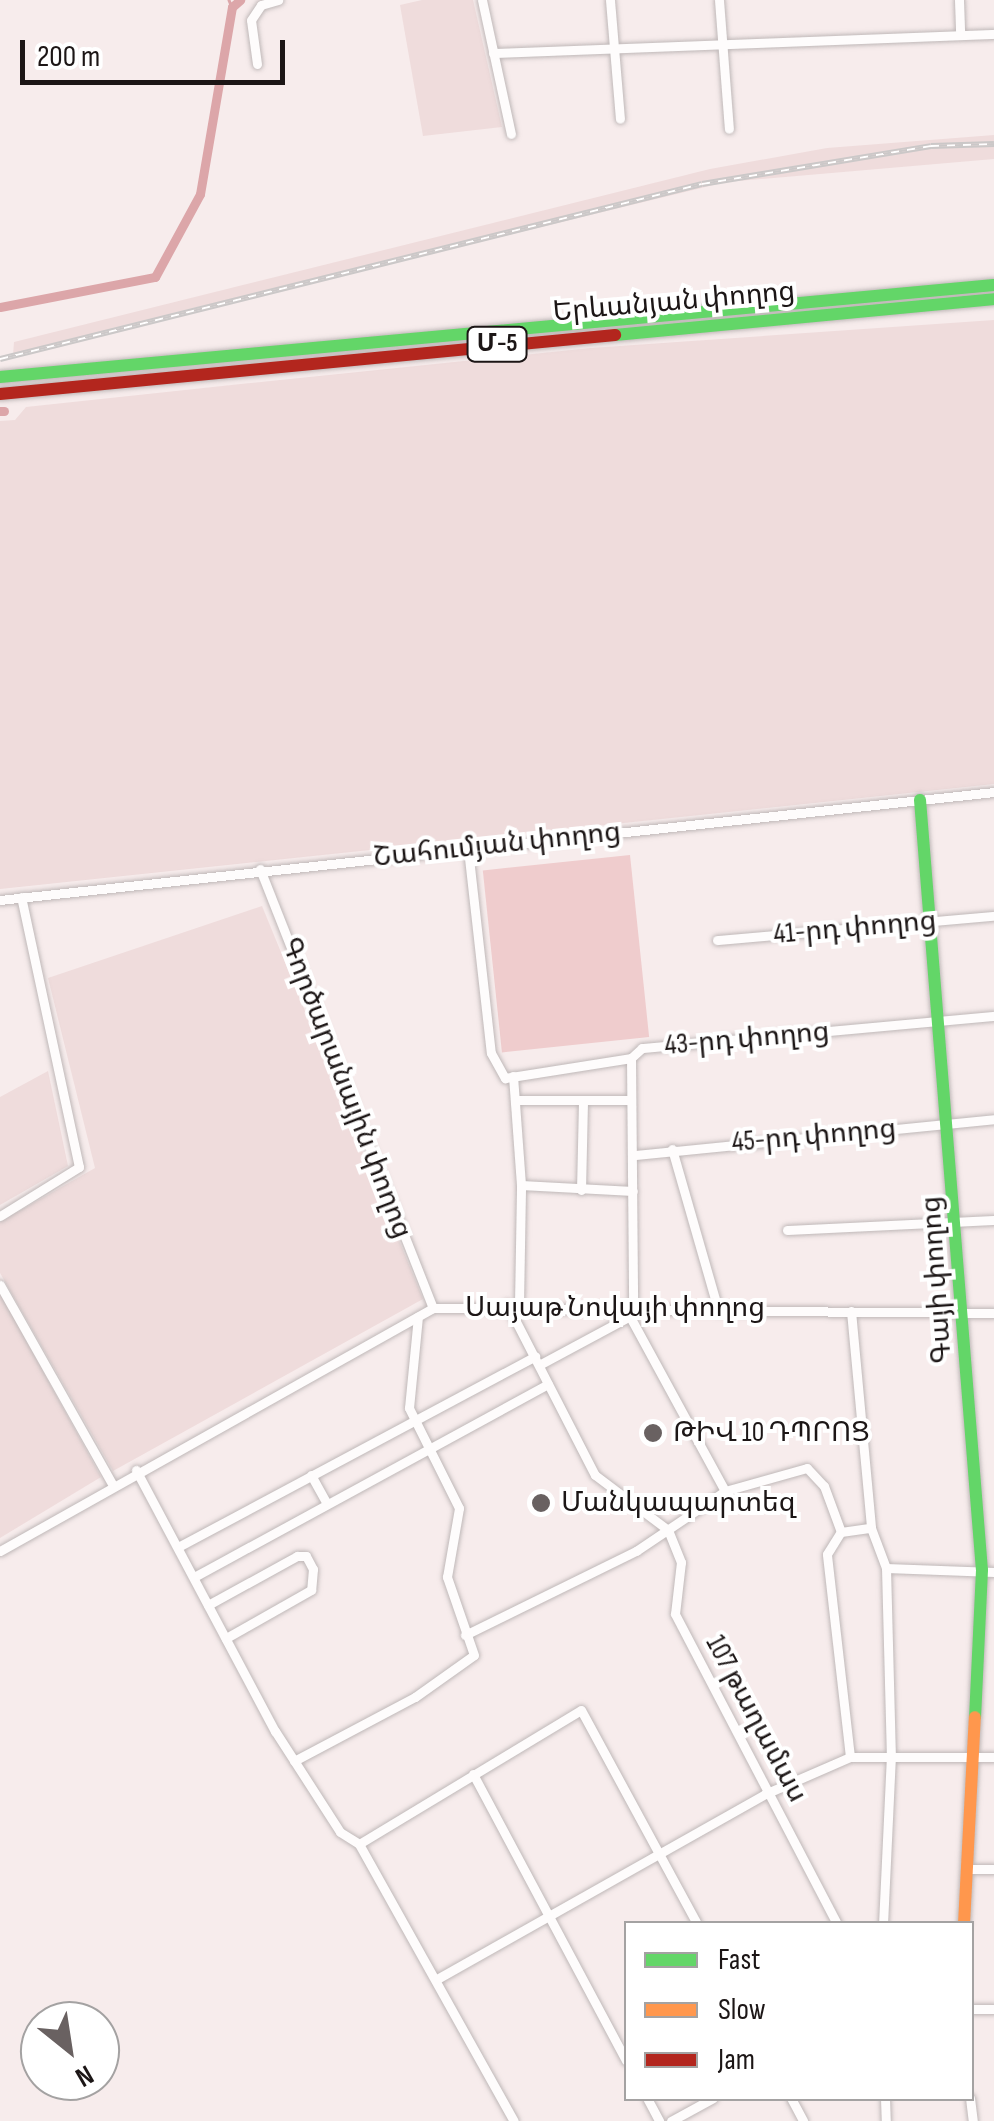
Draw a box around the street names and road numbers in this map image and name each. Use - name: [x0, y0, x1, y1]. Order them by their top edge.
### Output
- street label: Երևանյան փողոց: [551, 275, 797, 329]
- road number: Մ-5: [464, 324, 530, 364]
- street label: Շահումյան փողոց: [372, 815, 622, 875]
- street label: 41-րդ փողոց: [772, 904, 938, 952]
- street label: Գործարանային փողոց: [273, 933, 419, 1243]
- street label: 43-րդ փողոց: [663, 1015, 831, 1063]
- street label: 45-րդ փողոց: [730, 1112, 898, 1160]
- street label: Գայի փողոց: [914, 1195, 960, 1365]
- street label: Սայաթ Նովայի փողոց: [465, 1291, 765, 1325]
- street label: 107 թաղամաս: [698, 1630, 814, 1808]

